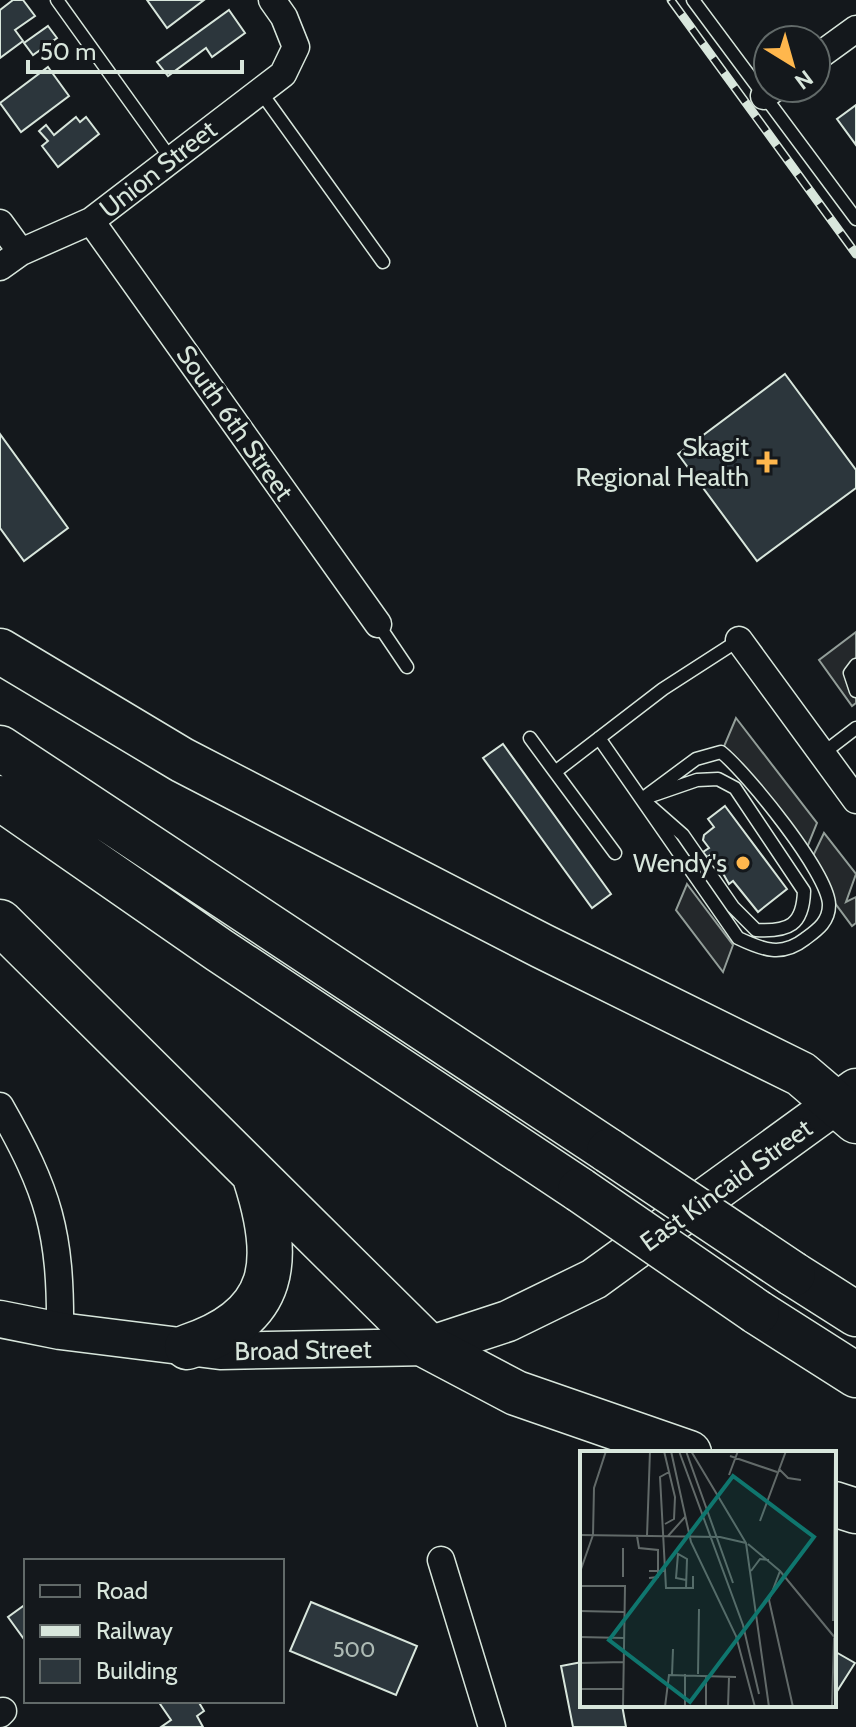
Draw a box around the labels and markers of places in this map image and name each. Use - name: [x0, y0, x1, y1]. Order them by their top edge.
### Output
- place label: Skagit Regional Health: [576, 431, 749, 493]
- marker: Skagit Regional Health: [756, 451, 778, 473]
- place label: Wendy's: [633, 847, 727, 879]
- marker: Wendy's: [734, 854, 752, 872]

